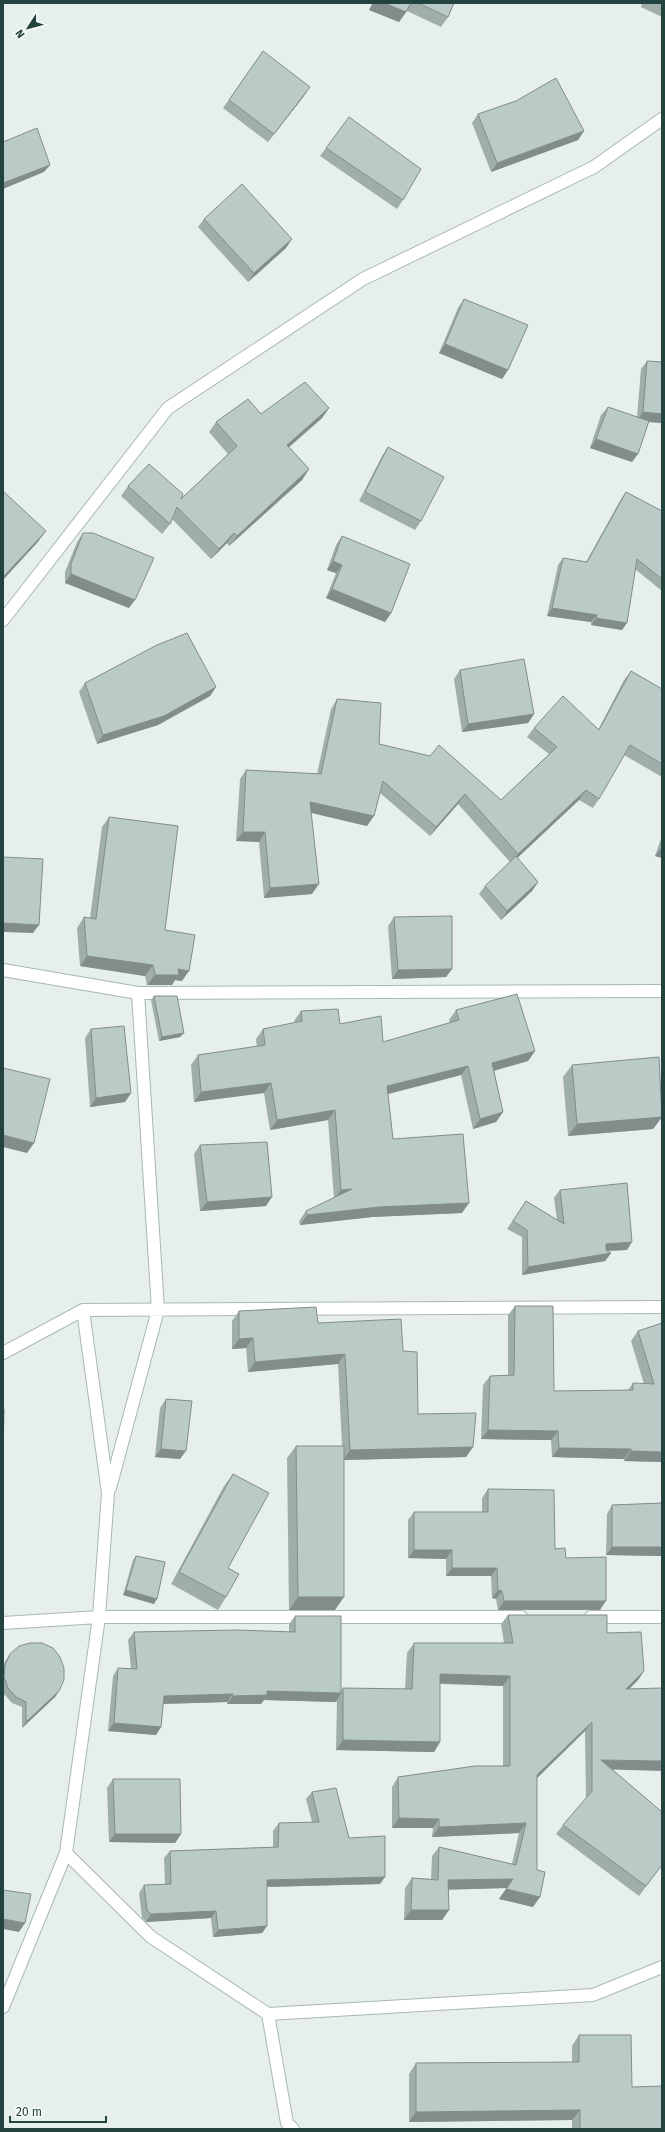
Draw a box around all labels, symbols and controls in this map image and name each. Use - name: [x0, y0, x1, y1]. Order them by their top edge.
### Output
- north arrow: [8, 8, 48, 48]
- text: N: [13, 27, 28, 40]
- scale bar: [10, 2098, 106, 2124]
- text: 20 m: [16, 2105, 42, 2119]

